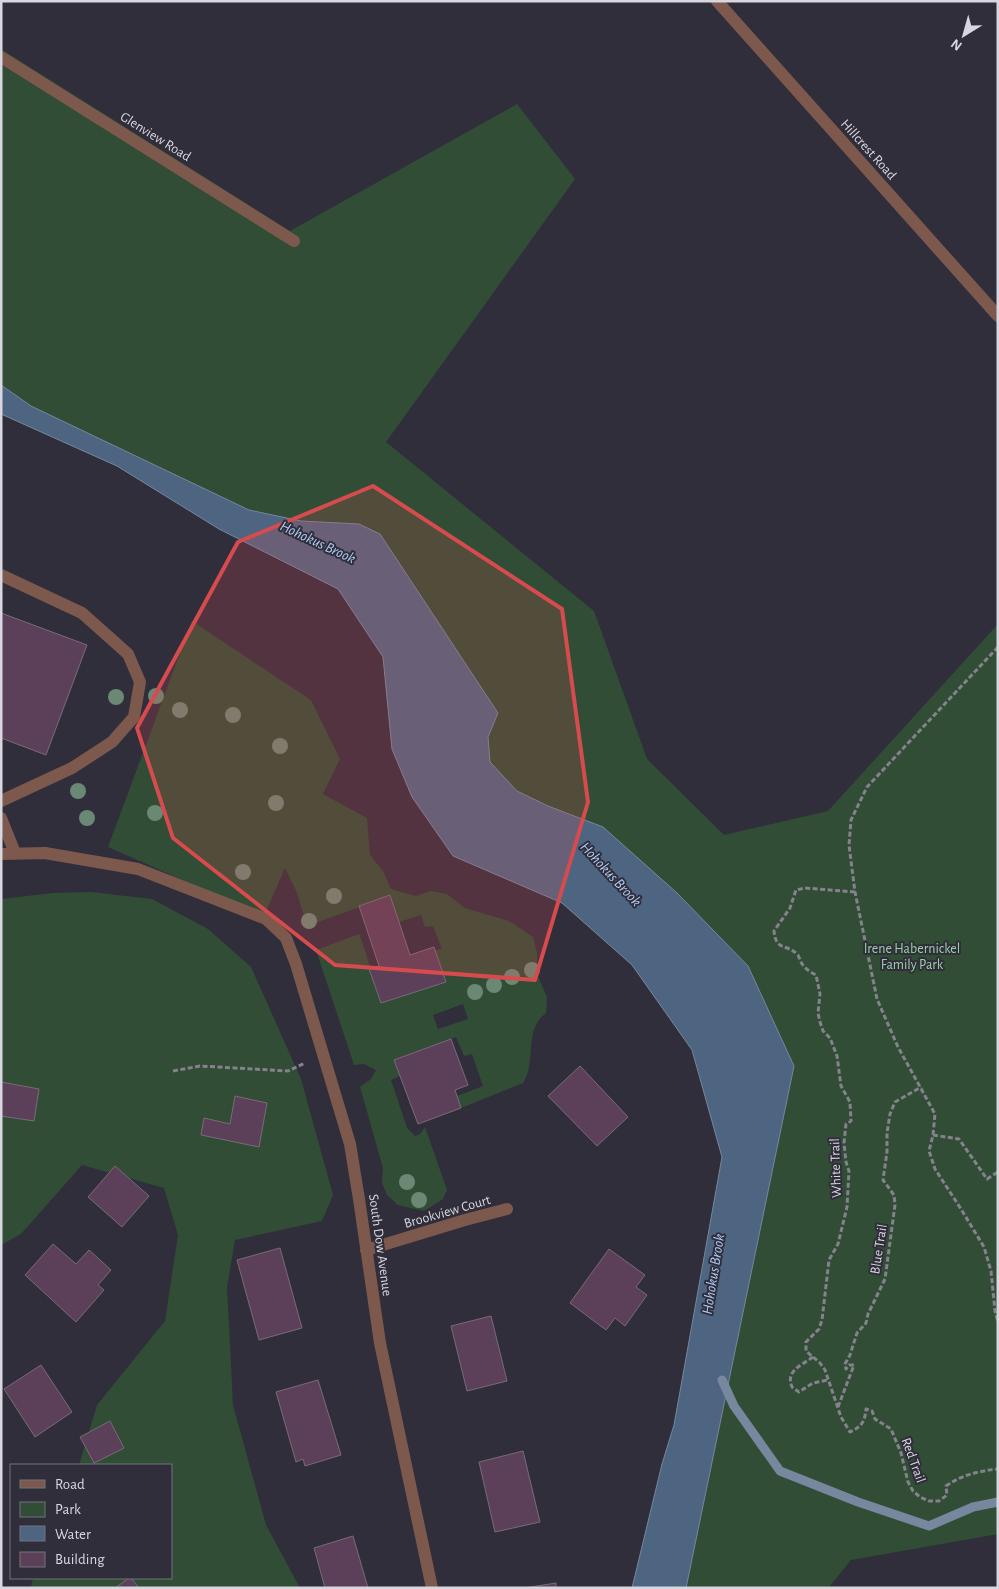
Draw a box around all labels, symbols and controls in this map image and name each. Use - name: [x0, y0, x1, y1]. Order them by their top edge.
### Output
- north arrow: [939, 10, 989, 60]
- text: N: [949, 36, 965, 53]
- street label: Glenview Road: [118, 110, 193, 164]
- street label: Hillcrest Road: [838, 117, 899, 183]
- water label: Hohokus Brook: [278, 518, 358, 566]
- water label: Hohokus Brook: [577, 839, 644, 909]
- park label: Irene Habernickel Family Park: [864, 942, 960, 972]
- street label: White Trail: [828, 1138, 844, 1198]
- street label: South Dow Avenue: [366, 1193, 394, 1297]
- street label: Brookview Court: [402, 1193, 493, 1231]
- street label: Blue Trail: [868, 1223, 890, 1275]
- water label: Hohokus Brook: [700, 1233, 727, 1315]
- street label: Red Trail: [898, 1436, 928, 1485]
- legend: [10, 1464, 172, 1579]
- text: Road: [55, 1477, 85, 1492]
- text: Park: [55, 1502, 81, 1517]
- text: Water: [55, 1527, 91, 1542]
- text: Building: [55, 1552, 105, 1567]

